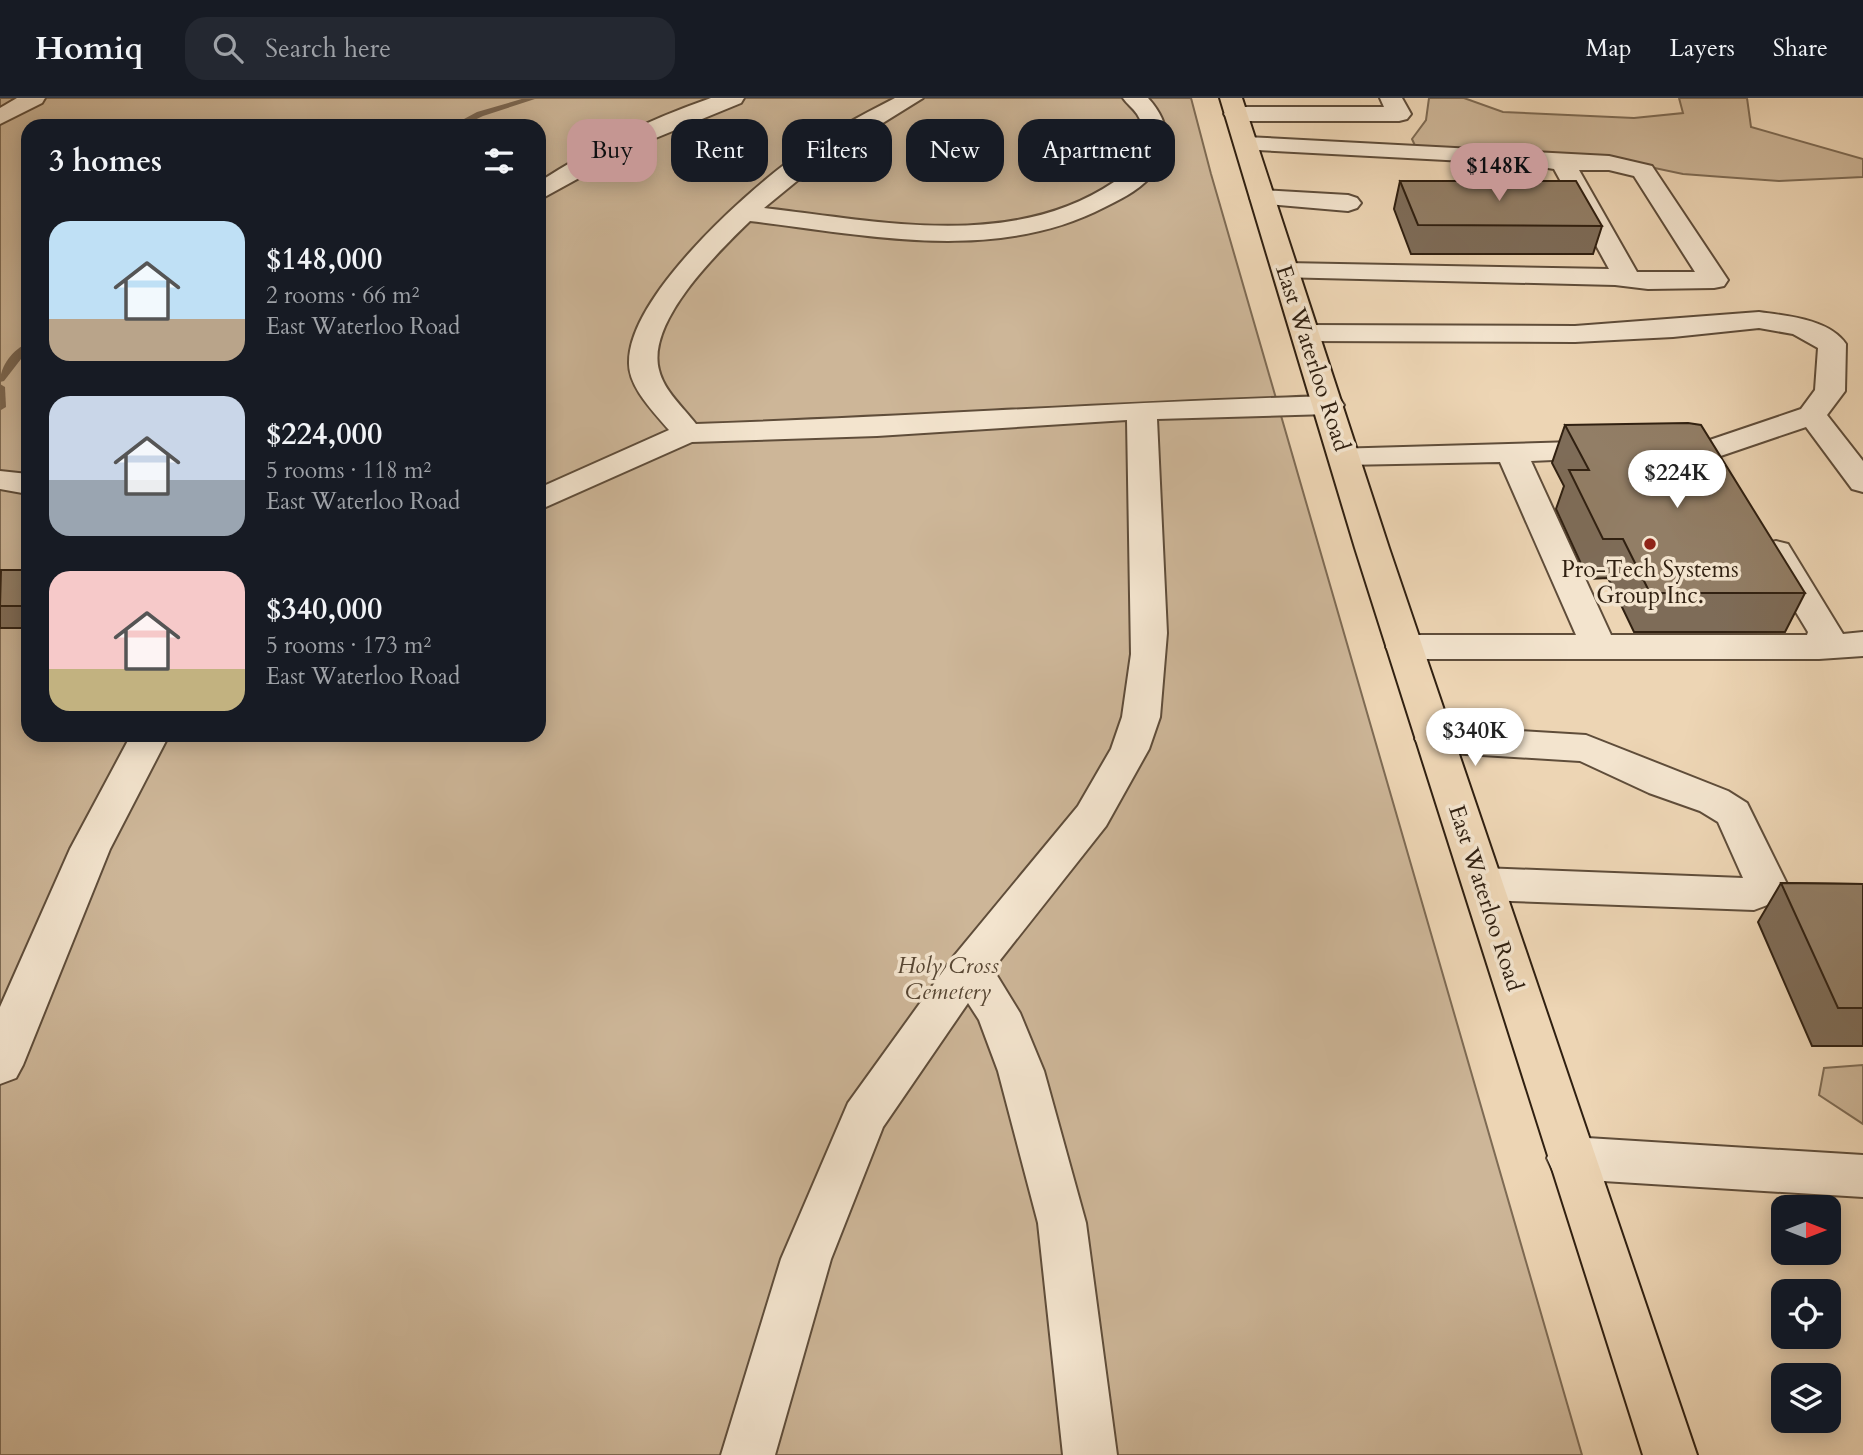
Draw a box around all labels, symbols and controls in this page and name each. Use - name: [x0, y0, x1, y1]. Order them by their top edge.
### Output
- search box: [185, 17, 675, 80]
- text: Homiq: [35, 26, 143, 71]
- icon: search: [209, 29, 247, 67]
- text: Search here: [265, 31, 391, 66]
- text: Map: [1586, 32, 1632, 65]
- text: Layers: [1670, 32, 1735, 65]
- text: Share: [1773, 32, 1828, 65]
- chip: Buy: [567, 119, 657, 182]
- chip: Rent: [671, 119, 768, 182]
- chip: Filters: [782, 119, 892, 182]
- chip: New: [906, 119, 1004, 182]
- chip: Apartment: [1018, 119, 1175, 182]
- text: 3 homes: [49, 141, 162, 182]
- icon: filters: [480, 142, 518, 180]
- pin: $148K: [1450, 144, 1548, 203]
- text: $148K: [1466, 150, 1532, 181]
- text: $148,000: [266, 239, 382, 280]
- icon: home: [105, 249, 189, 333]
- street label: East Waterloo Road: [1268, 261, 1358, 456]
- text: 2 rooms · 66 m²: [266, 280, 419, 311]
- text: East Waterloo Road: [266, 311, 460, 342]
- text: $224,000: [266, 414, 382, 455]
- icon: home: [105, 424, 189, 508]
- pin: $224K: [1628, 450, 1726, 510]
- text: 5 rooms · 118 m²: [266, 455, 431, 486]
- text: $224K: [1644, 457, 1710, 488]
- text: East Waterloo Road: [266, 486, 460, 517]
- marker: Pro-Tech Systems Group Inc.: [1642, 536, 1658, 552]
- place label: Pro-Tech Systems Group Inc.: [1561, 554, 1739, 611]
- text: $340,000: [266, 589, 382, 630]
- icon: home: [105, 599, 189, 683]
- text: 5 rooms · 173 m²: [266, 630, 431, 661]
- text: East Waterloo Road: [266, 661, 460, 692]
- pin: $340K: [1426, 708, 1524, 768]
- text: $340K: [1442, 715, 1508, 746]
- street label: East Waterloo Road: [1441, 801, 1531, 996]
- park label: Holy Cross Cemetery: [897, 950, 999, 1007]
- north arrow: [1771, 1195, 1841, 1265]
- map controls: [1771, 1195, 1841, 1433]
- button: locate: [1771, 1279, 1841, 1349]
- button: layers: [1771, 1363, 1841, 1433]

